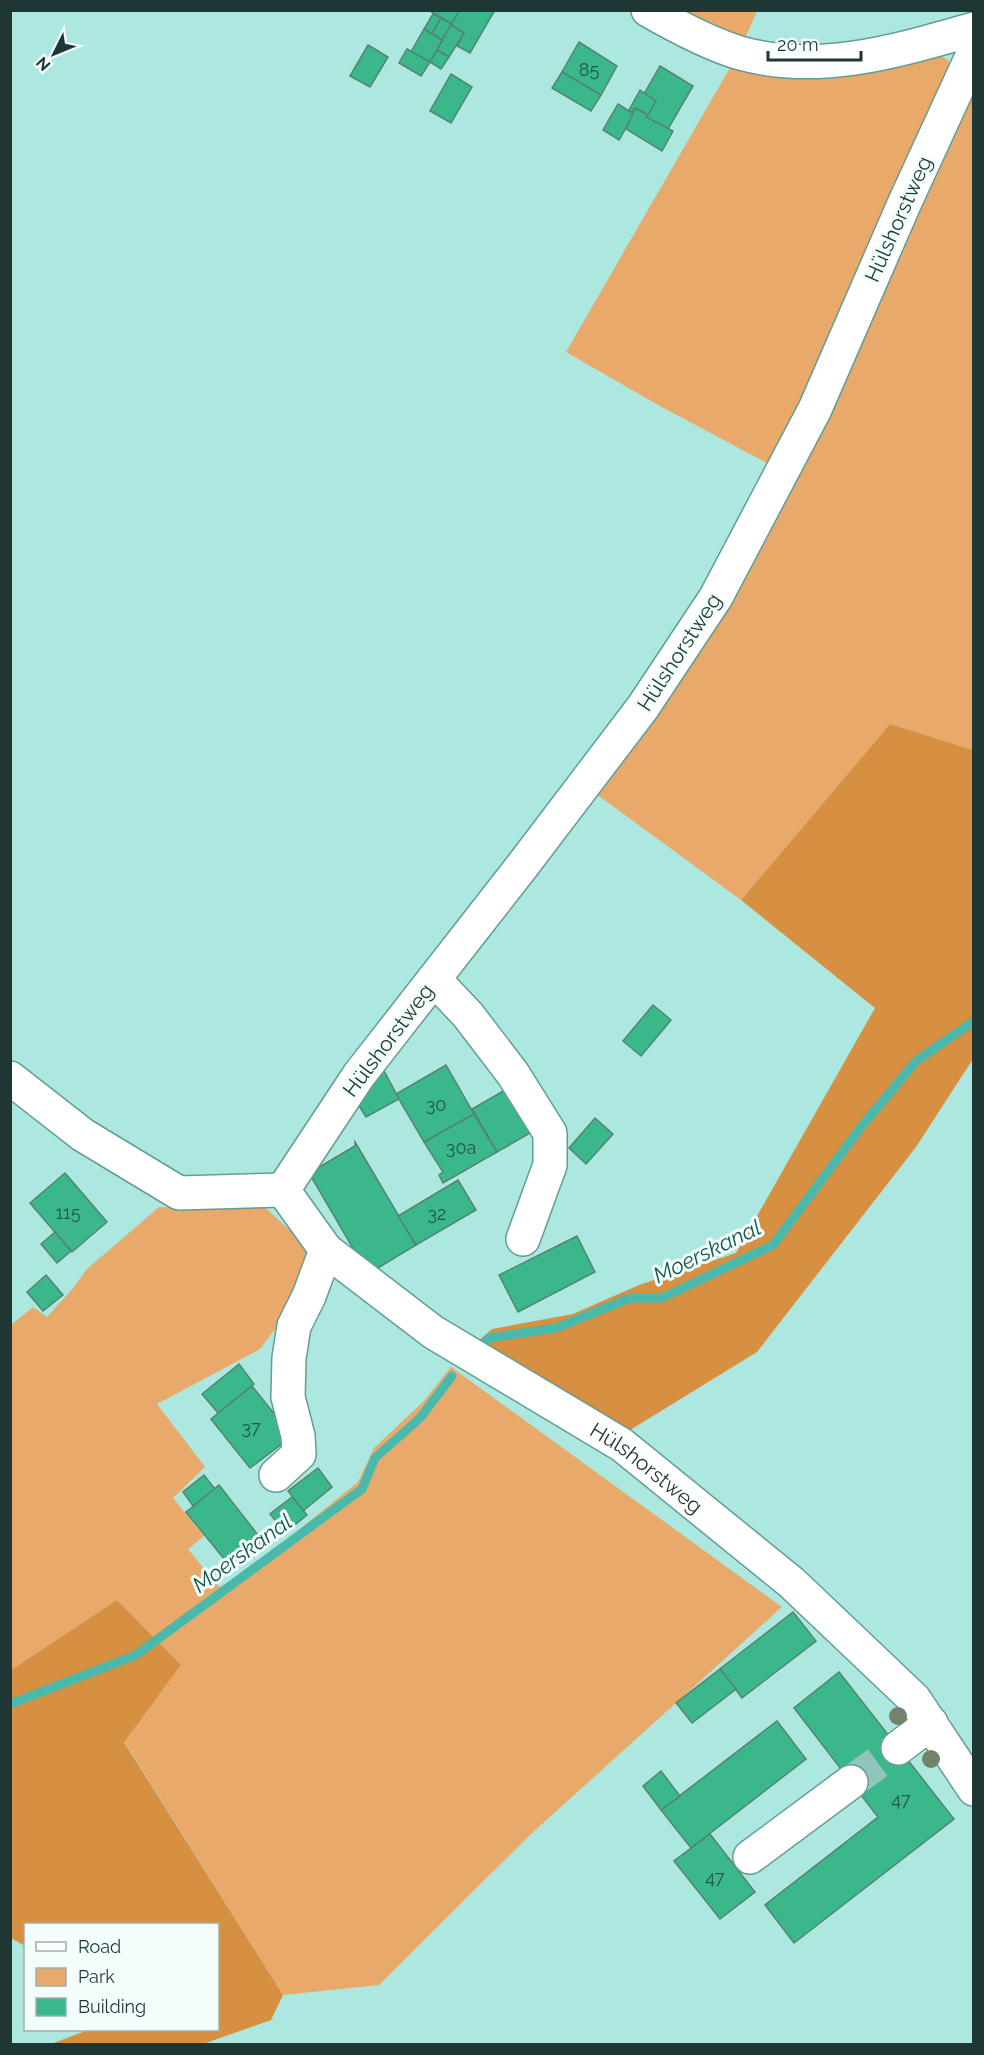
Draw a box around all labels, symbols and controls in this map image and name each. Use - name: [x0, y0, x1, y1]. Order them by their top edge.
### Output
- north arrow: [24, 24, 84, 84]
- scale bar: [768, 24, 861, 62]
- text: 20 m: [777, 34, 819, 55]
- text: N: [32, 53, 55, 75]
- house number: 85: [579, 59, 599, 80]
- street label: Hülshorstweg: [859, 152, 937, 286]
- street label: Hülshorstweg: [632, 589, 726, 715]
- street label: Hülshorstweg: [337, 979, 439, 1101]
- house number: 30: [426, 1094, 446, 1115]
- house number: 30a: [446, 1137, 476, 1158]
- house number: 115: [55, 1202, 81, 1223]
- house number: 32: [428, 1203, 447, 1224]
- water label: Moerskanal: [649, 1214, 765, 1288]
- house number: 37: [241, 1417, 261, 1438]
- street label: Hülshorstweg: [586, 1417, 708, 1518]
- water label: Moerskanal: [187, 1508, 297, 1598]
- house number: 47: [891, 1789, 911, 1810]
- house number: 47: [705, 1867, 725, 1888]
- legend: [24, 1923, 219, 2031]
- text: Road: [78, 1936, 121, 1957]
- text: Park: [78, 1966, 115, 1987]
- text: Building: [78, 1996, 146, 2017]

